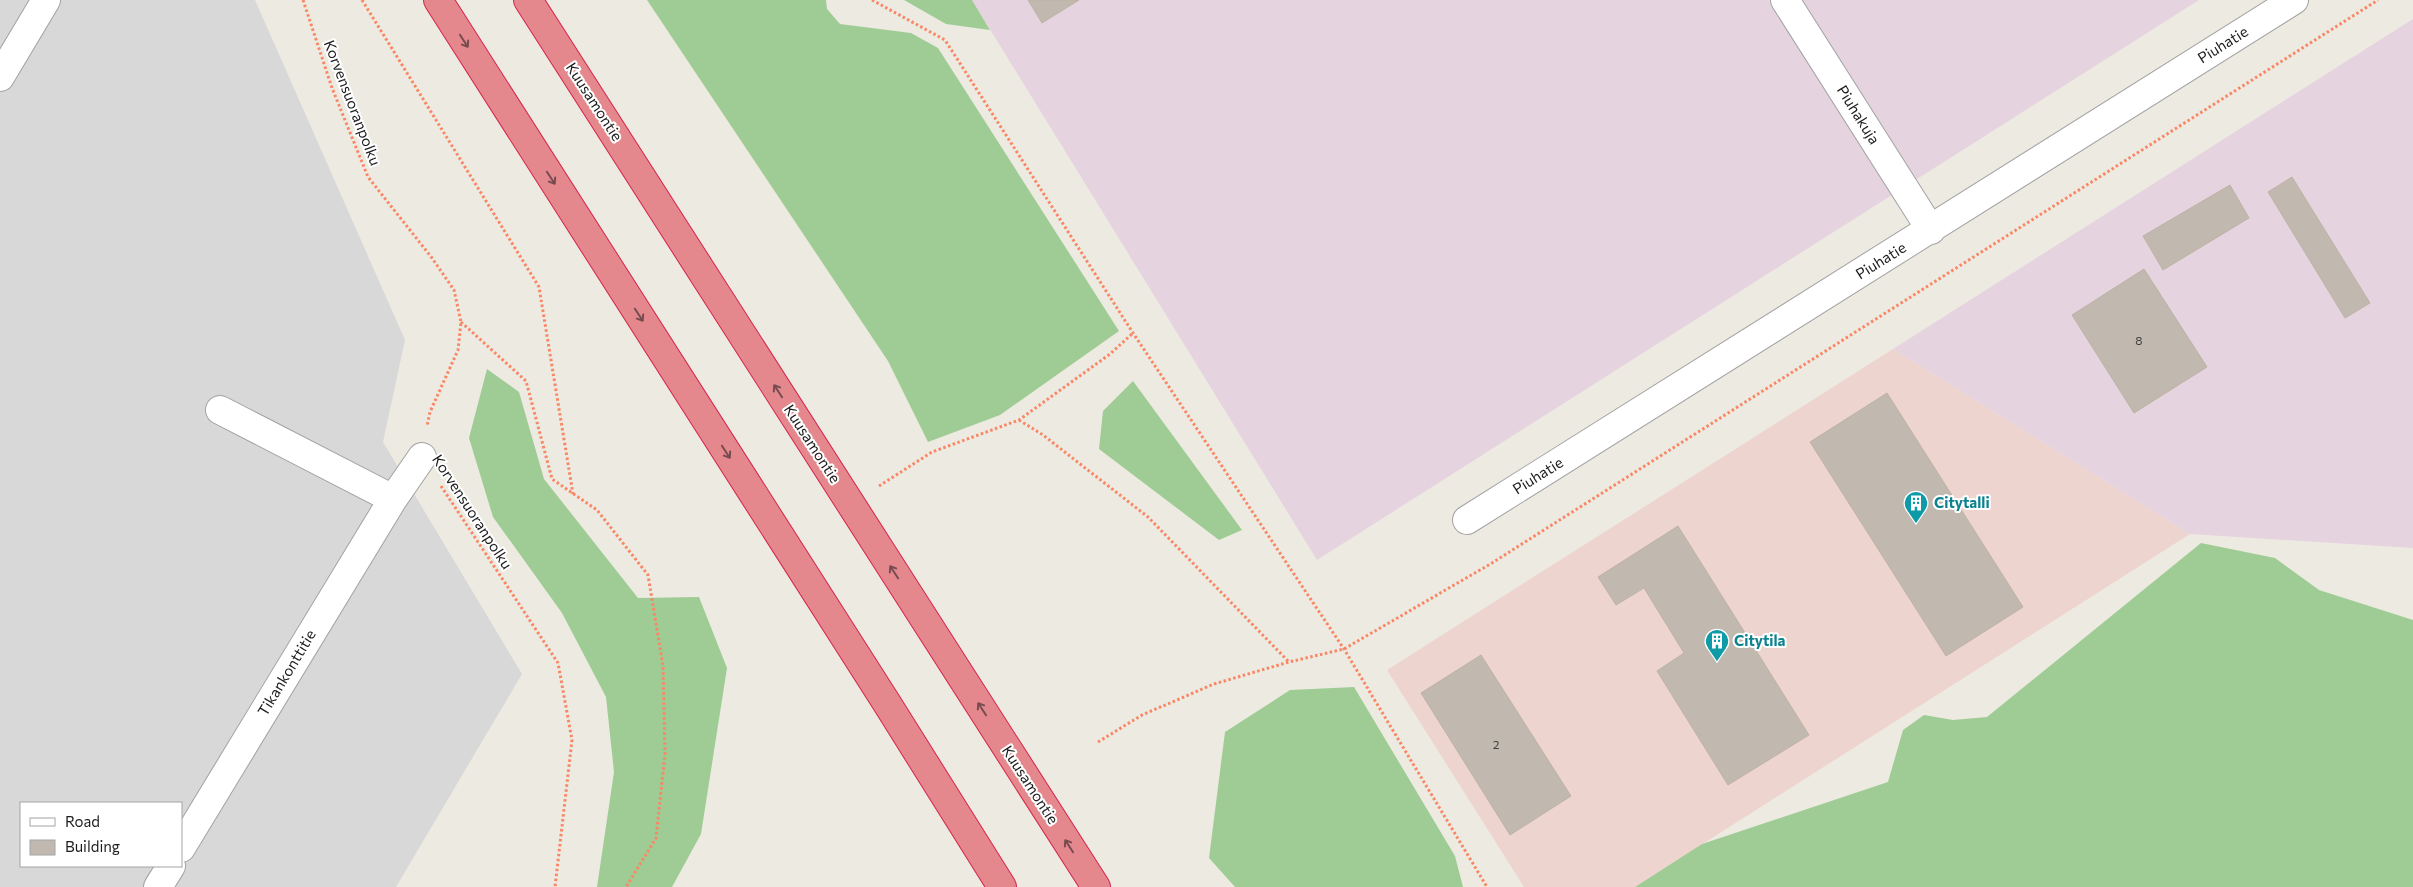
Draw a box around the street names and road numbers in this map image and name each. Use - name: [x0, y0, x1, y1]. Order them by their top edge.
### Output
- street label: Piuhatie: [2194, 22, 2251, 67]
- street label: Korvensuoranpolku: [321, 37, 385, 168]
- street label: Kuusamontie: [563, 59, 627, 144]
- street label: Piuhakuja: [1834, 82, 1884, 147]
- street label: Piuhatie: [1852, 238, 1909, 283]
- street label: Kuusamontie: [781, 401, 845, 486]
- street label: Korvensuoranpolku: [429, 451, 517, 572]
- street label: Piuhatie: [1509, 453, 1566, 498]
- street label: Tikankonttitie: [253, 626, 319, 719]
- street label: Kuusamontie: [999, 742, 1063, 827]

